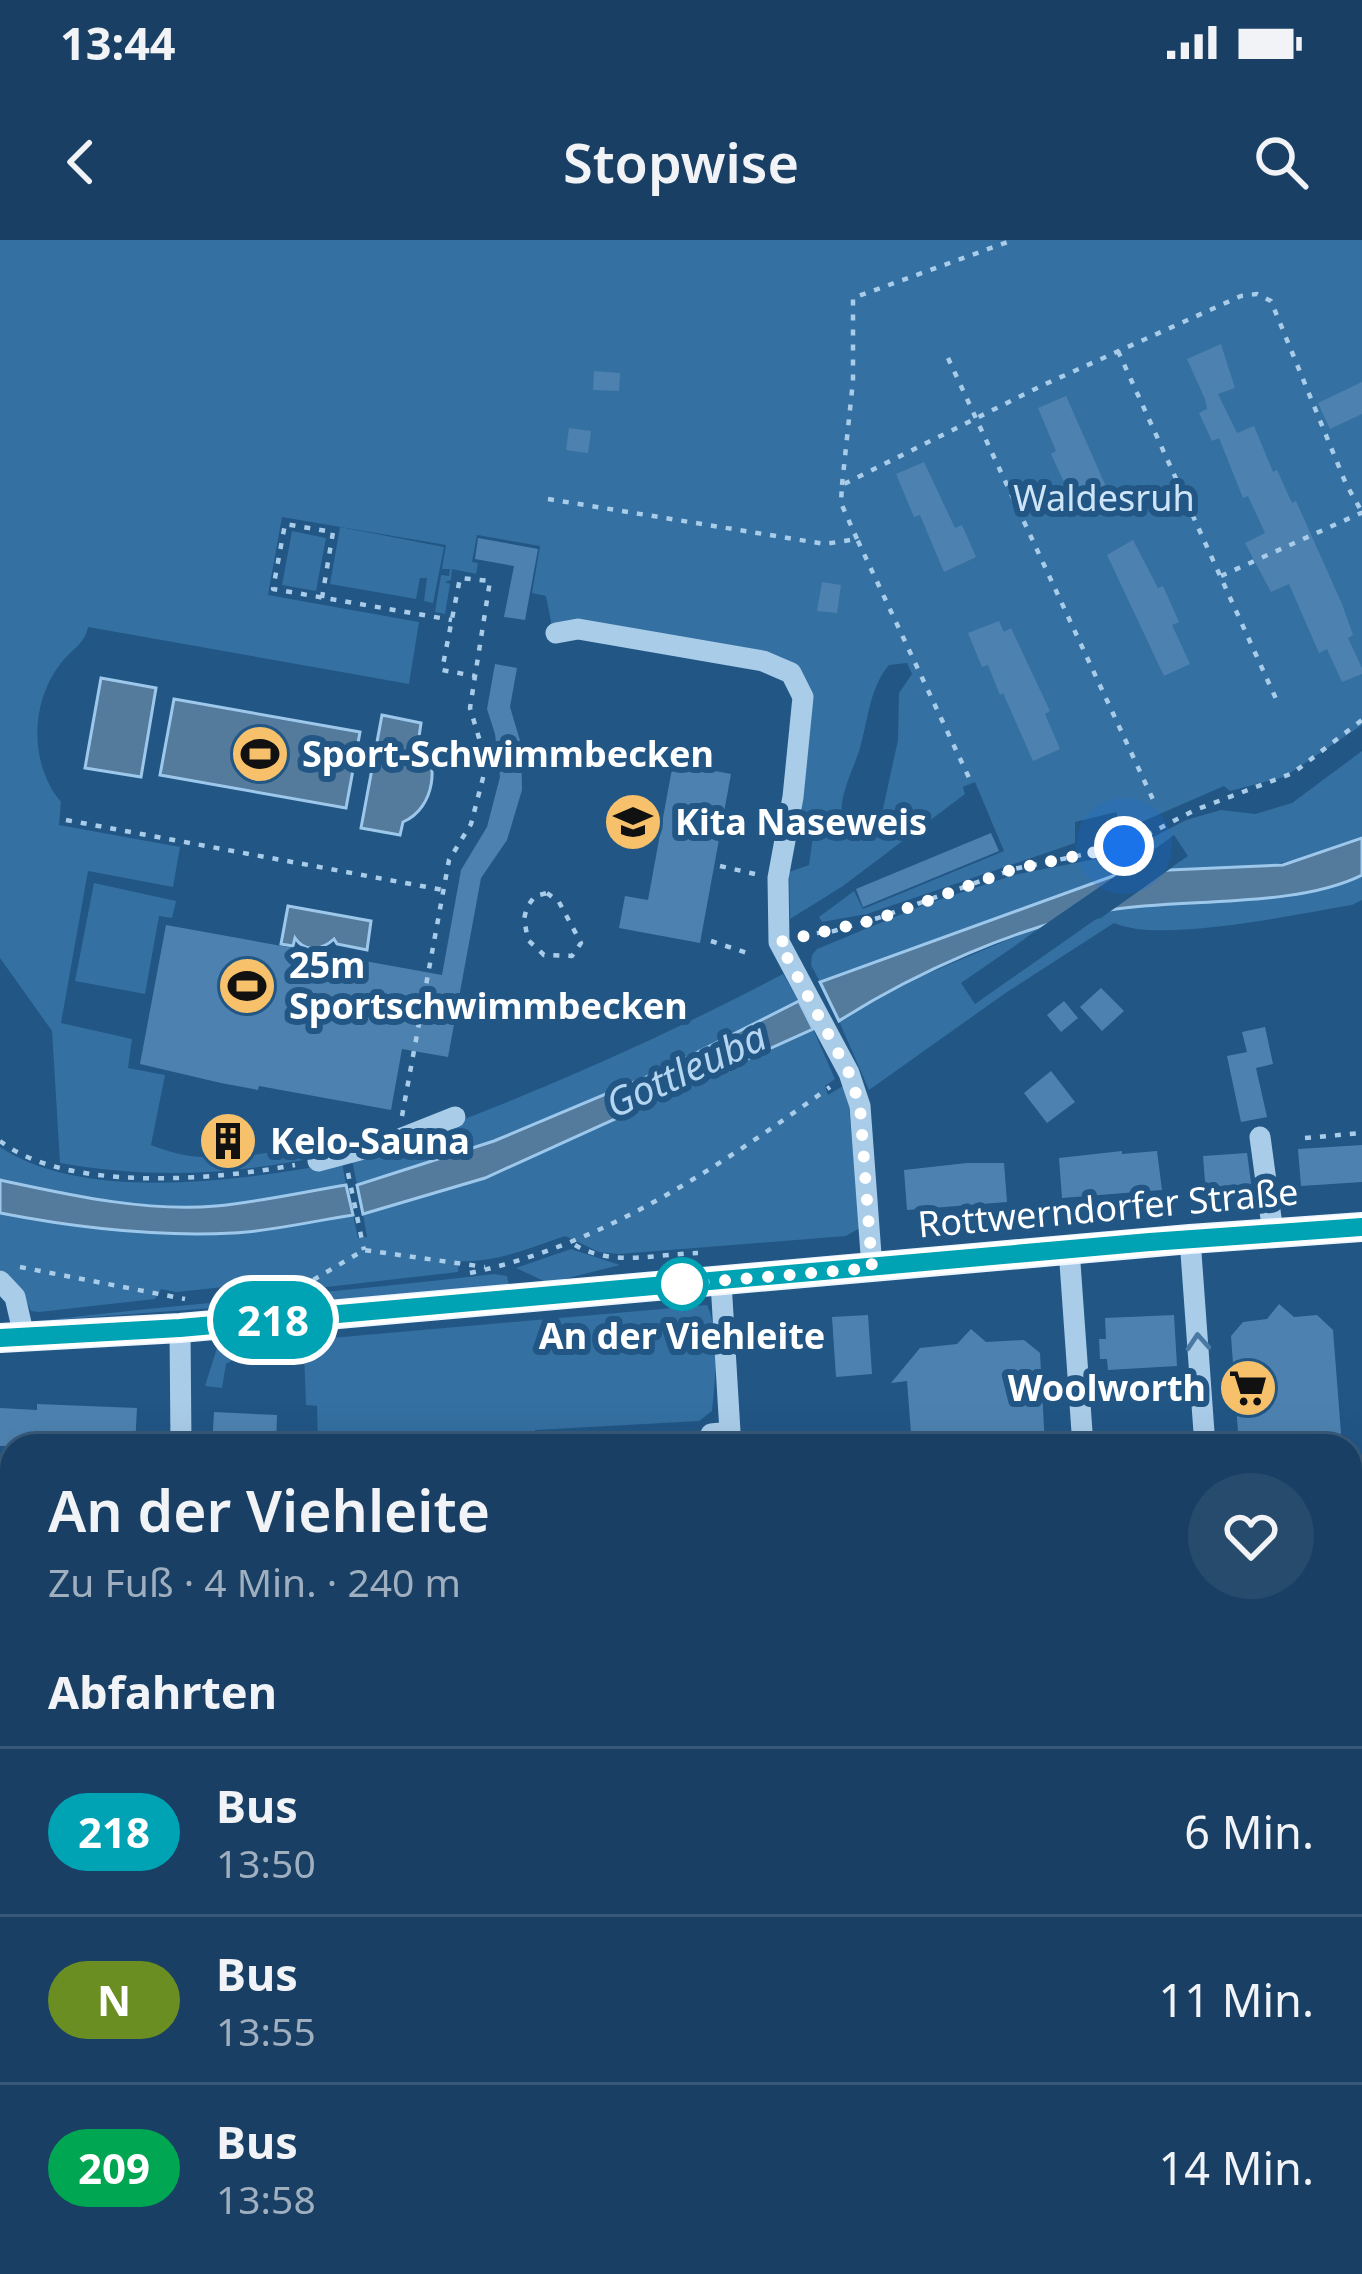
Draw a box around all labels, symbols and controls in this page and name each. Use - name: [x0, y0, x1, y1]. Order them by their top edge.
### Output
- text: 13:44: [60, 12, 176, 73]
- text: Stopwise: [563, 125, 799, 199]
- icon: back: [48, 129, 114, 195]
- icon: search: [1248, 129, 1314, 195]
- park label: Waldesruh: [1013, 473, 1195, 522]
- sports icon: Sport-Schwimmbecken: [229, 723, 291, 785]
- place label: Sport-Schwimmbecken: [302, 729, 714, 778]
- school or university icon: Kita Naseweis: [602, 791, 664, 853]
- place label: Kita Naseweis: [675, 797, 927, 846]
- your location: [1094, 816, 1154, 876]
- place label: 25m Sportschwimmbecken: [289, 940, 688, 1030]
- sports icon: 25m Sportschwimmbecken: [216, 955, 278, 1017]
- water label: Gottleuba: [597, 1008, 774, 1129]
- building icon: Kelo-Sauna: [197, 1110, 259, 1172]
- place label: Kelo-Sauna: [270, 1116, 470, 1165]
- street label: Rottwerndorfer Straße: [916, 1166, 1300, 1249]
- marker: An der Viehleite: [657, 1259, 707, 1309]
- line badge: 218: [204, 1281, 342, 1359]
- text: 218: [237, 1291, 309, 1348]
- place label: An der Viehleite: [539, 1311, 825, 1360]
- one-way arrow: [1185, 1332, 1211, 1351]
- supermarket icon: Woolworth: [1217, 1357, 1279, 1419]
- place label: Woolworth: [1008, 1363, 1206, 1412]
- text: An der Viehleite: [48, 1471, 490, 1549]
- button: heart: [1188, 1473, 1314, 1599]
- text: Zu Fuß · 4 Min. · 240 m: [48, 1555, 461, 1608]
- text: Abfahrten: [48, 1661, 277, 1722]
- text: Bus: [216, 1775, 298, 1836]
- text: 6 Min.: [1184, 1801, 1314, 1862]
- text: 218: [78, 1803, 150, 1860]
- text: 13:50: [216, 1836, 316, 1889]
- text: Bus: [216, 1943, 298, 2004]
- text: 11 Min.: [1159, 1969, 1314, 2030]
- text: N: [97, 1971, 131, 2028]
- text: 13:55: [216, 2004, 316, 2057]
- text: Bus: [216, 2111, 298, 2172]
- text: 14 Min.: [1159, 2137, 1314, 2198]
- text: 209: [78, 2139, 150, 2196]
- text: 13:58: [216, 2172, 316, 2225]

